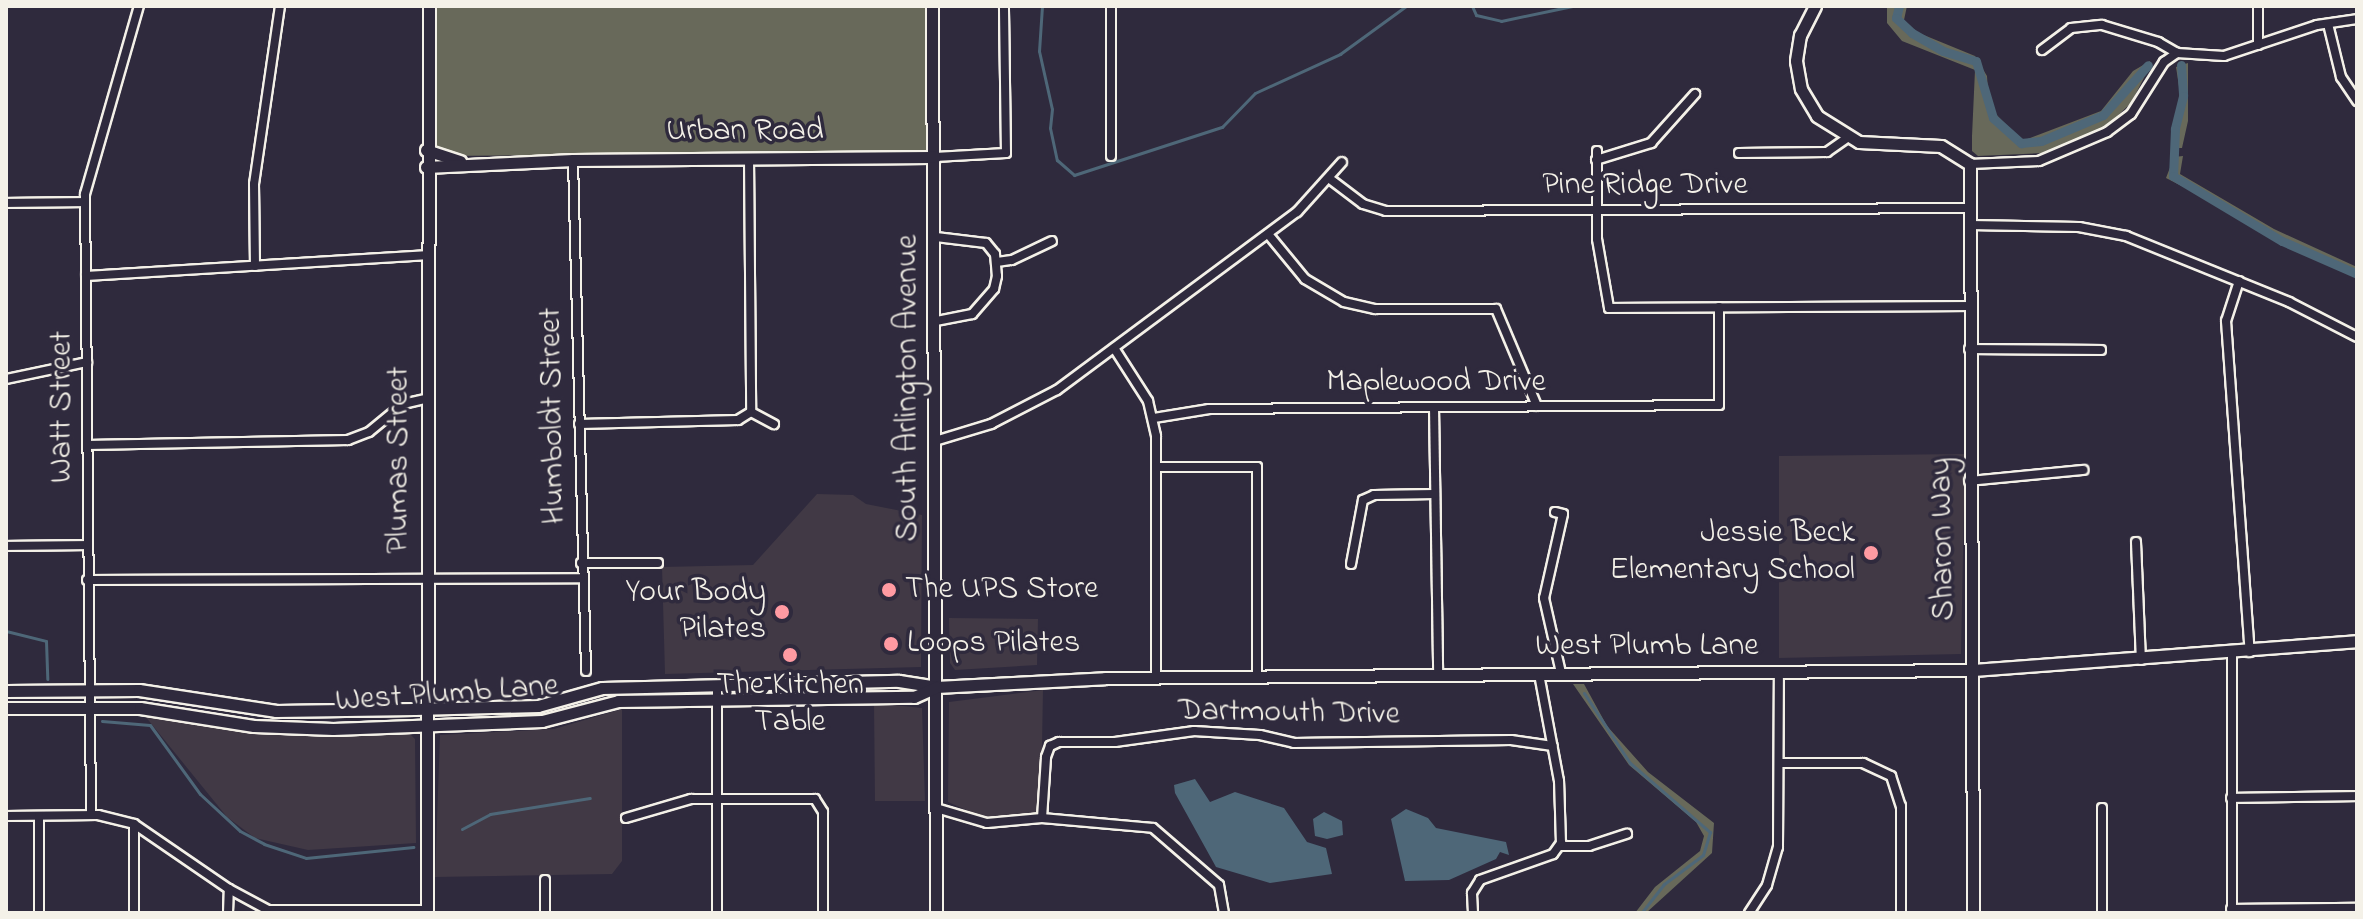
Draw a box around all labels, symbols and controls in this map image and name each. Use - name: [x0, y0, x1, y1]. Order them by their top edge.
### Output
- street label: Urban Road: [666, 113, 824, 151]
- street label: Pine Ridge Drive: [1542, 167, 1748, 205]
- street label: South Arlington Avenue: [890, 234, 928, 542]
- street label: Humboldt Street: [533, 307, 575, 525]
- street label: Watt Street: [44, 331, 82, 483]
- street label: Maplewood Drive: [1326, 364, 1546, 402]
- street label: Plumas Street: [381, 366, 419, 554]
- street label: Sharon Way: [1923, 457, 1965, 621]
- place label: Jessie Beck Elementary School: [1610, 516, 1855, 591]
- marker: Jessie Beck Elementary School: [1862, 544, 1880, 562]
- place label: The UPS Store: [905, 571, 1098, 609]
- place label: Your Body Pilates: [626, 575, 766, 650]
- marker: The UPS Store: [880, 581, 898, 599]
- marker: Your Body Pilates: [773, 603, 791, 621]
- place label: Loops Pilates: [907, 625, 1080, 663]
- street label: West Plumb Lane: [1535, 628, 1759, 666]
- marker: Loops Pilates: [882, 635, 900, 653]
- marker: The Kitchen Table: [781, 646, 799, 664]
- street label: West Plumb Lane: [334, 668, 560, 722]
- place label: The Kitchen Table: [716, 668, 864, 743]
- street label: Dartmouth Drive: [1178, 693, 1400, 735]

